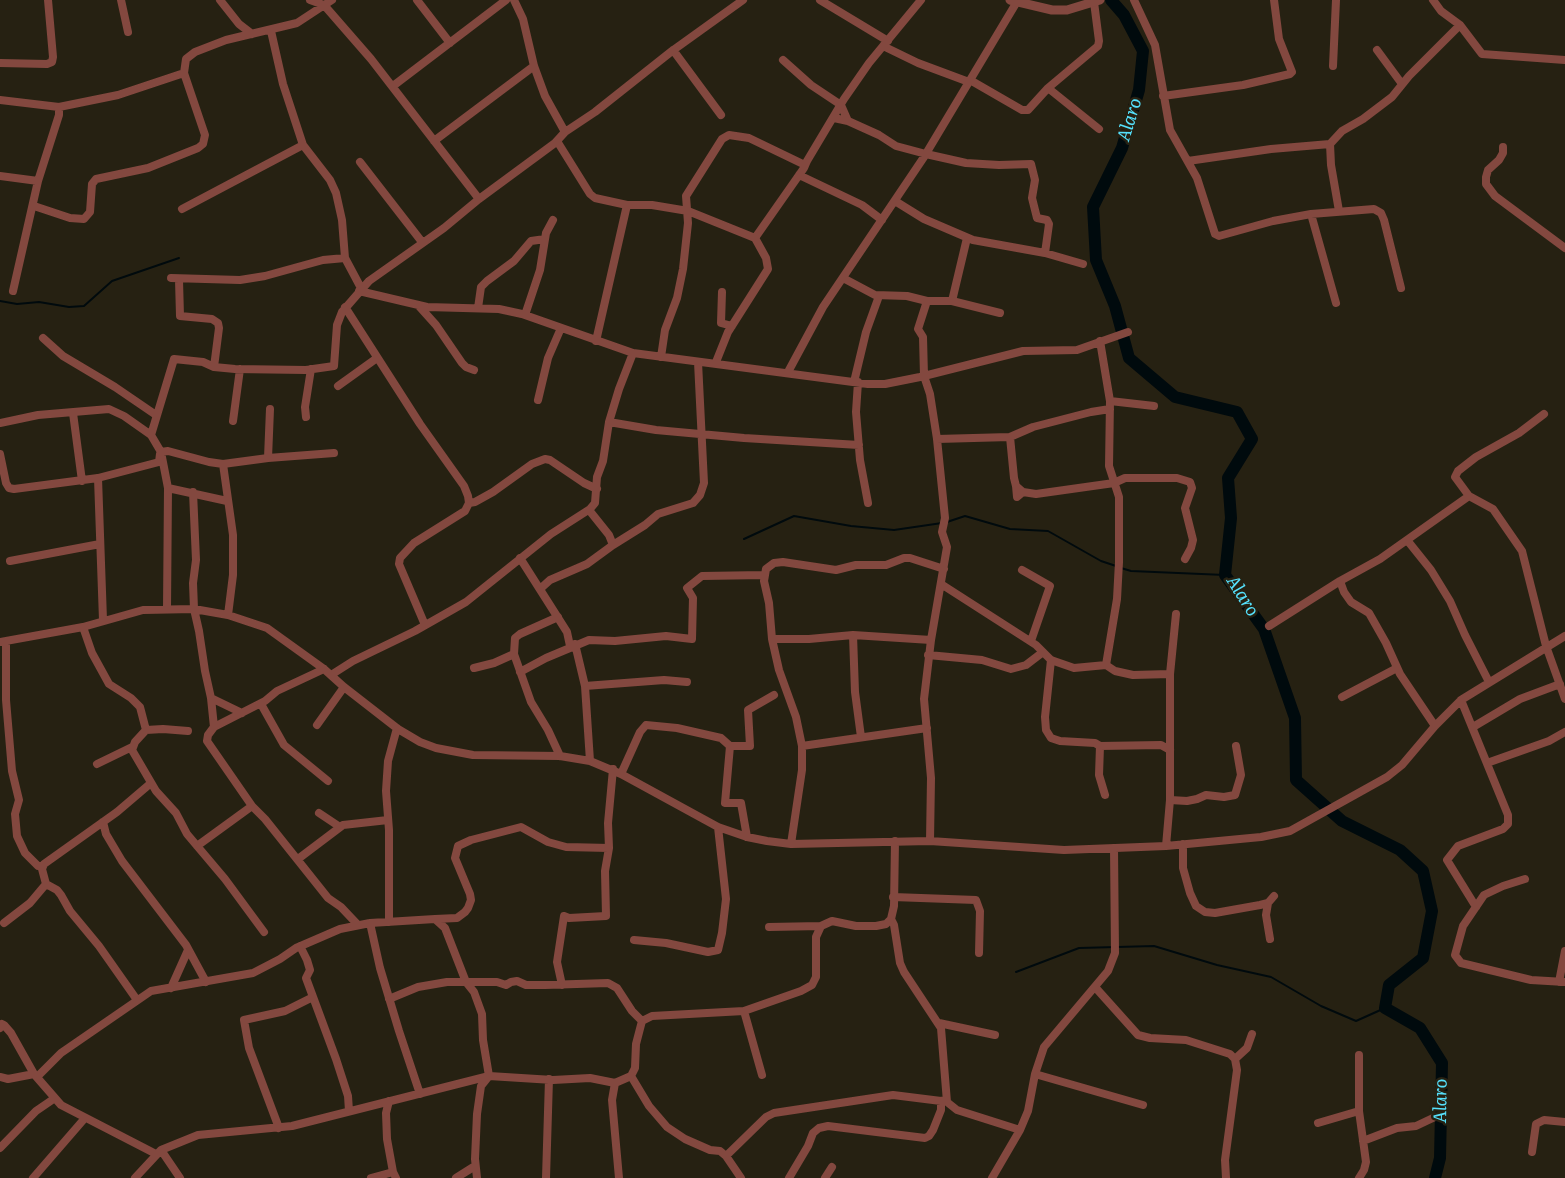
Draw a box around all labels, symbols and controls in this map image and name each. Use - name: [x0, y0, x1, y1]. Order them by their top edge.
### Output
- water label: Alaro: [1113, 96, 1147, 144]
- water label: Alaro: [1221, 571, 1263, 621]
- water label: Alaro: [1430, 1079, 1452, 1123]

